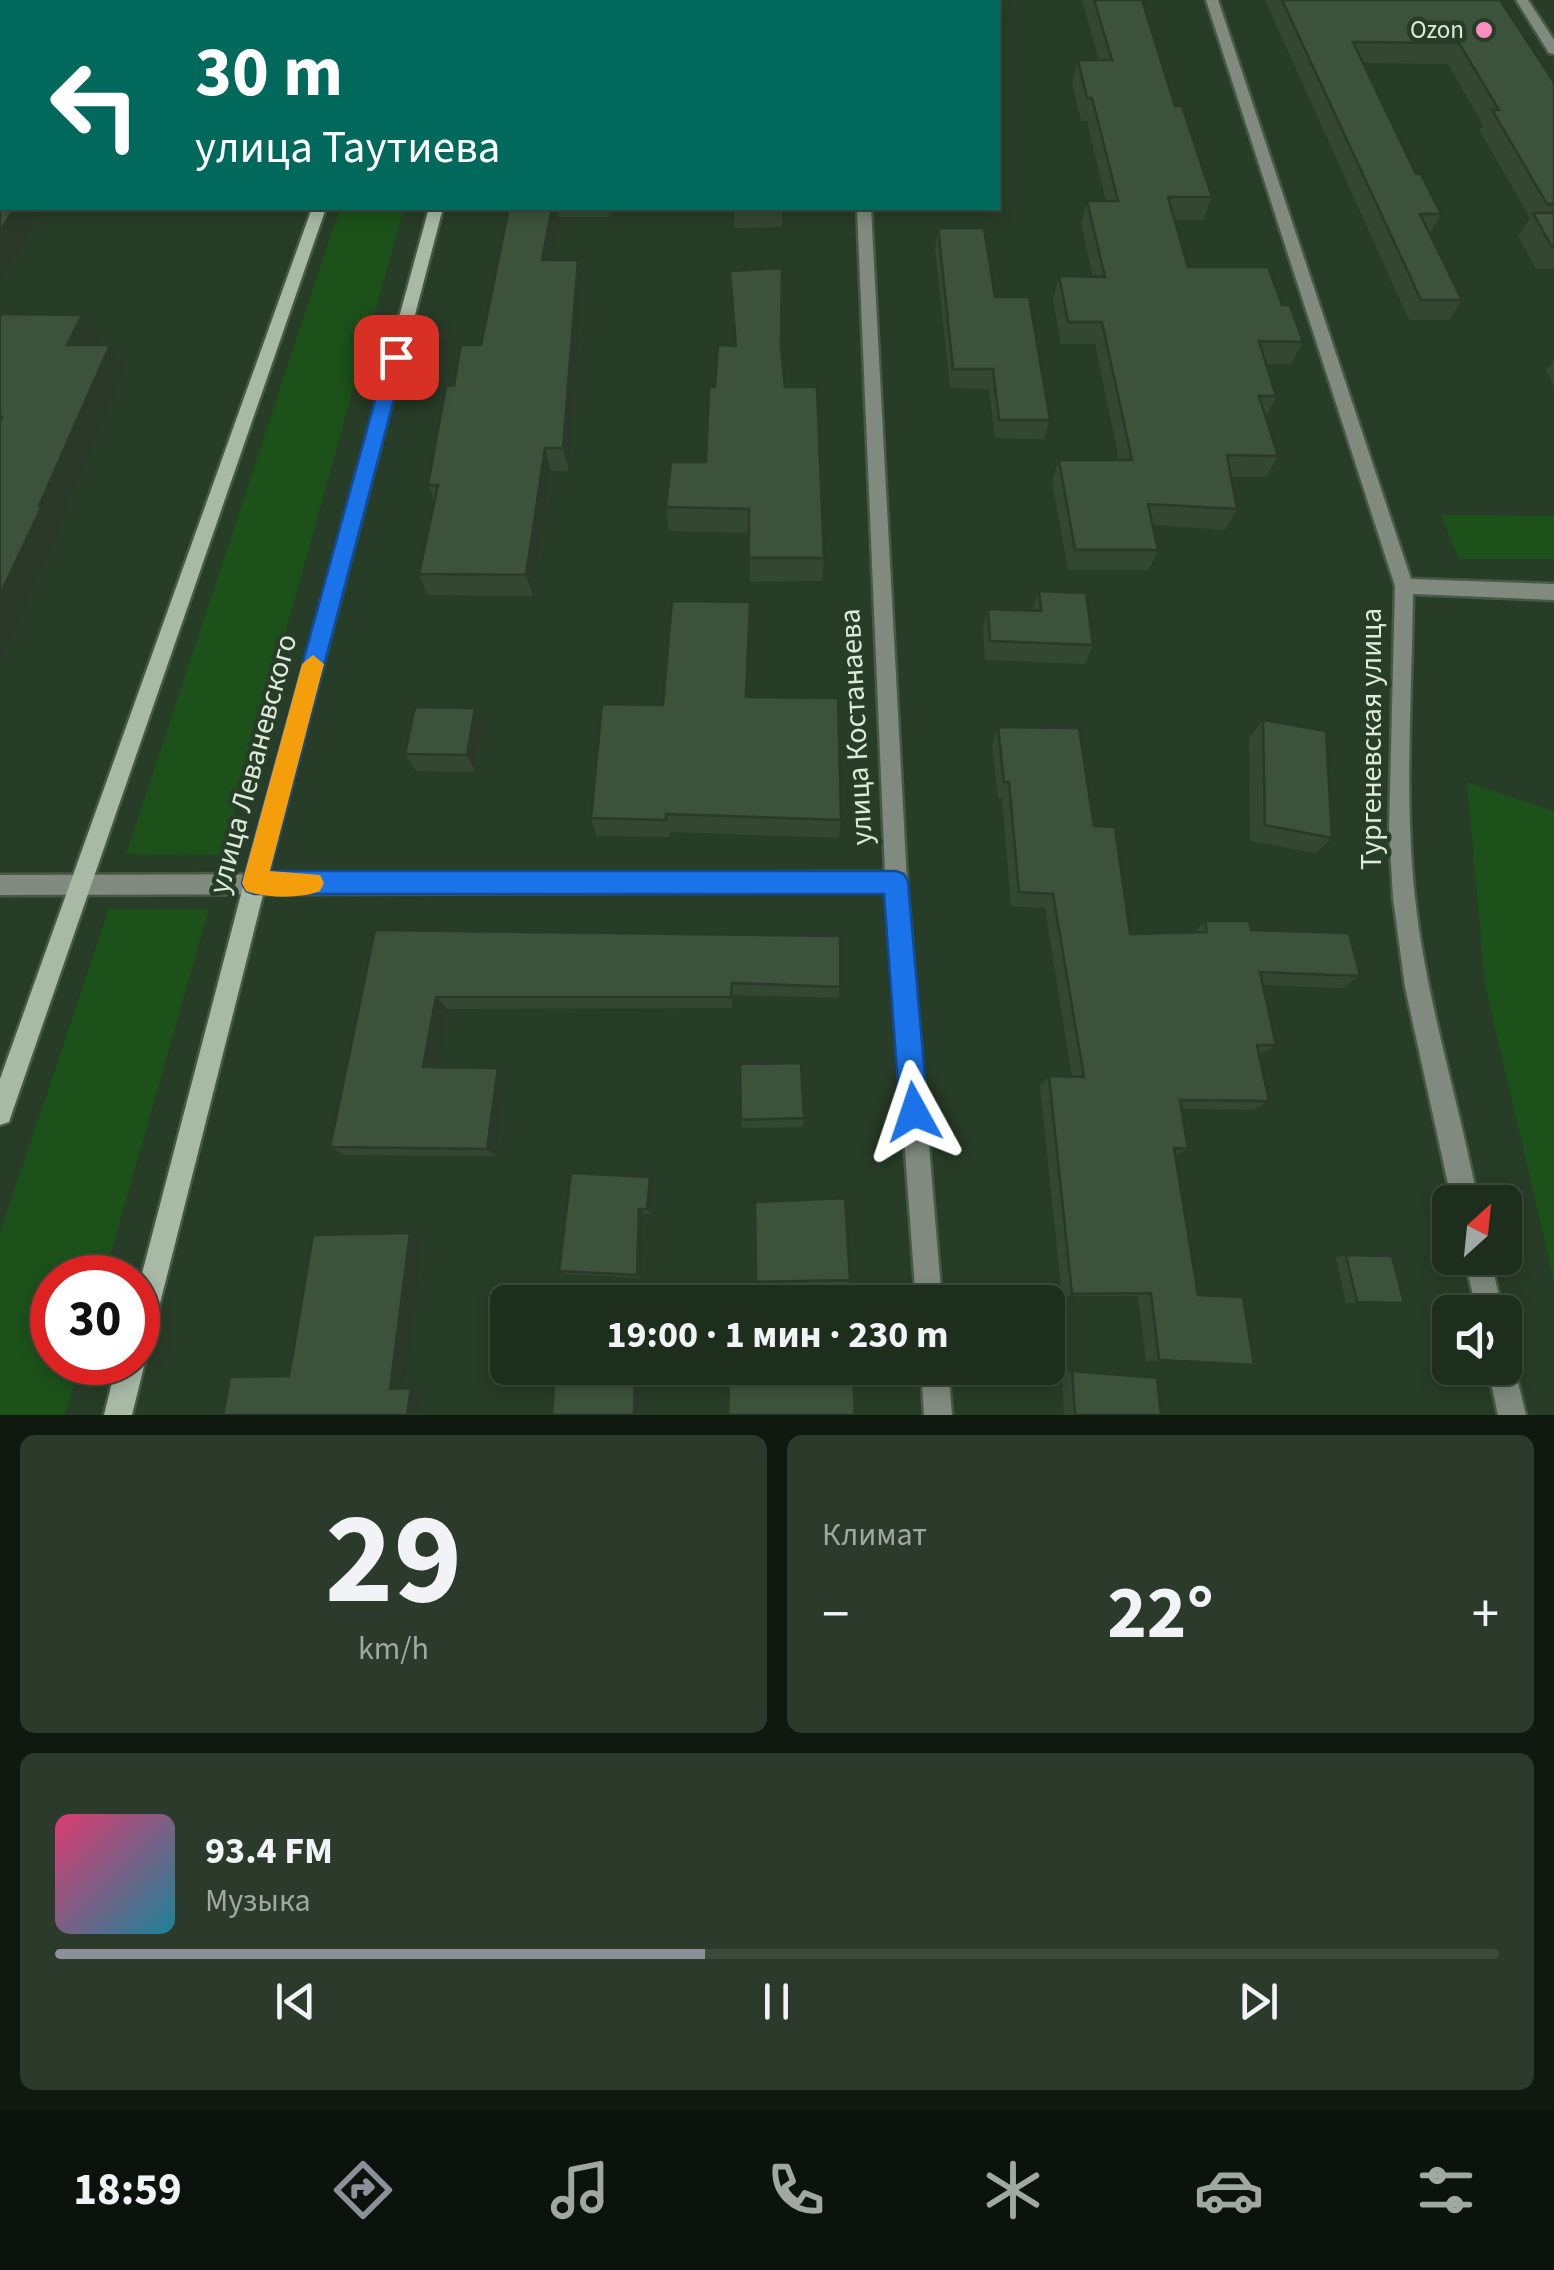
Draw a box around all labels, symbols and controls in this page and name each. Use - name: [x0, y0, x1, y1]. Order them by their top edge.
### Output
- place label: Ozon: [1410, 12, 1464, 48]
- marker: Ozon: [1473, 19, 1495, 41]
- text: 30 m: [195, 23, 343, 123]
- icon: left: [30, 40, 160, 170]
- text: улица Таутиева: [195, 116, 501, 180]
- pin: [354, 315, 439, 400]
- icon: arrive: [369, 330, 424, 385]
- street label: улица Костанаева: [828, 608, 884, 846]
- street label: Тургеневская улица: [1350, 608, 1393, 870]
- street label: улица Леваневского: [198, 629, 308, 899]
- position arrow: [862, 1060, 966, 1164]
- north arrow: [1432, 1185, 1522, 1275]
- map controls: [1432, 1185, 1522, 1385]
- speed limit sign: 30: [30, 1255, 160, 1385]
- button: sound: [1432, 1295, 1522, 1385]
- text: 19:00 · 1 мин · 230 m: [606, 1308, 949, 1362]
- text: 29: [325, 1468, 462, 1653]
- text: Климат: [822, 1512, 927, 1558]
- text: 22°: [1107, 1560, 1214, 1667]
- text: −: [822, 1576, 849, 1654]
- text: +: [1472, 1576, 1499, 1654]
- text: km/h: [358, 1626, 429, 1672]
- text: 93.4 FM: [205, 1824, 333, 1878]
- text: Музыка: [205, 1878, 311, 1924]
- icon: previous: [268, 1974, 323, 2029]
- icon: pause: [749, 1974, 804, 2029]
- icon: next: [1231, 1974, 1286, 2029]
- icon: directions: [328, 2155, 398, 2225]
- icon: music: [545, 2155, 615, 2225]
- icon: phone: [761, 2155, 831, 2225]
- icon: climate: [978, 2155, 1048, 2225]
- icon: car: [1194, 2155, 1264, 2225]
- icon: filters: [1411, 2155, 1481, 2225]
- text: 18:59: [73, 2158, 182, 2222]

